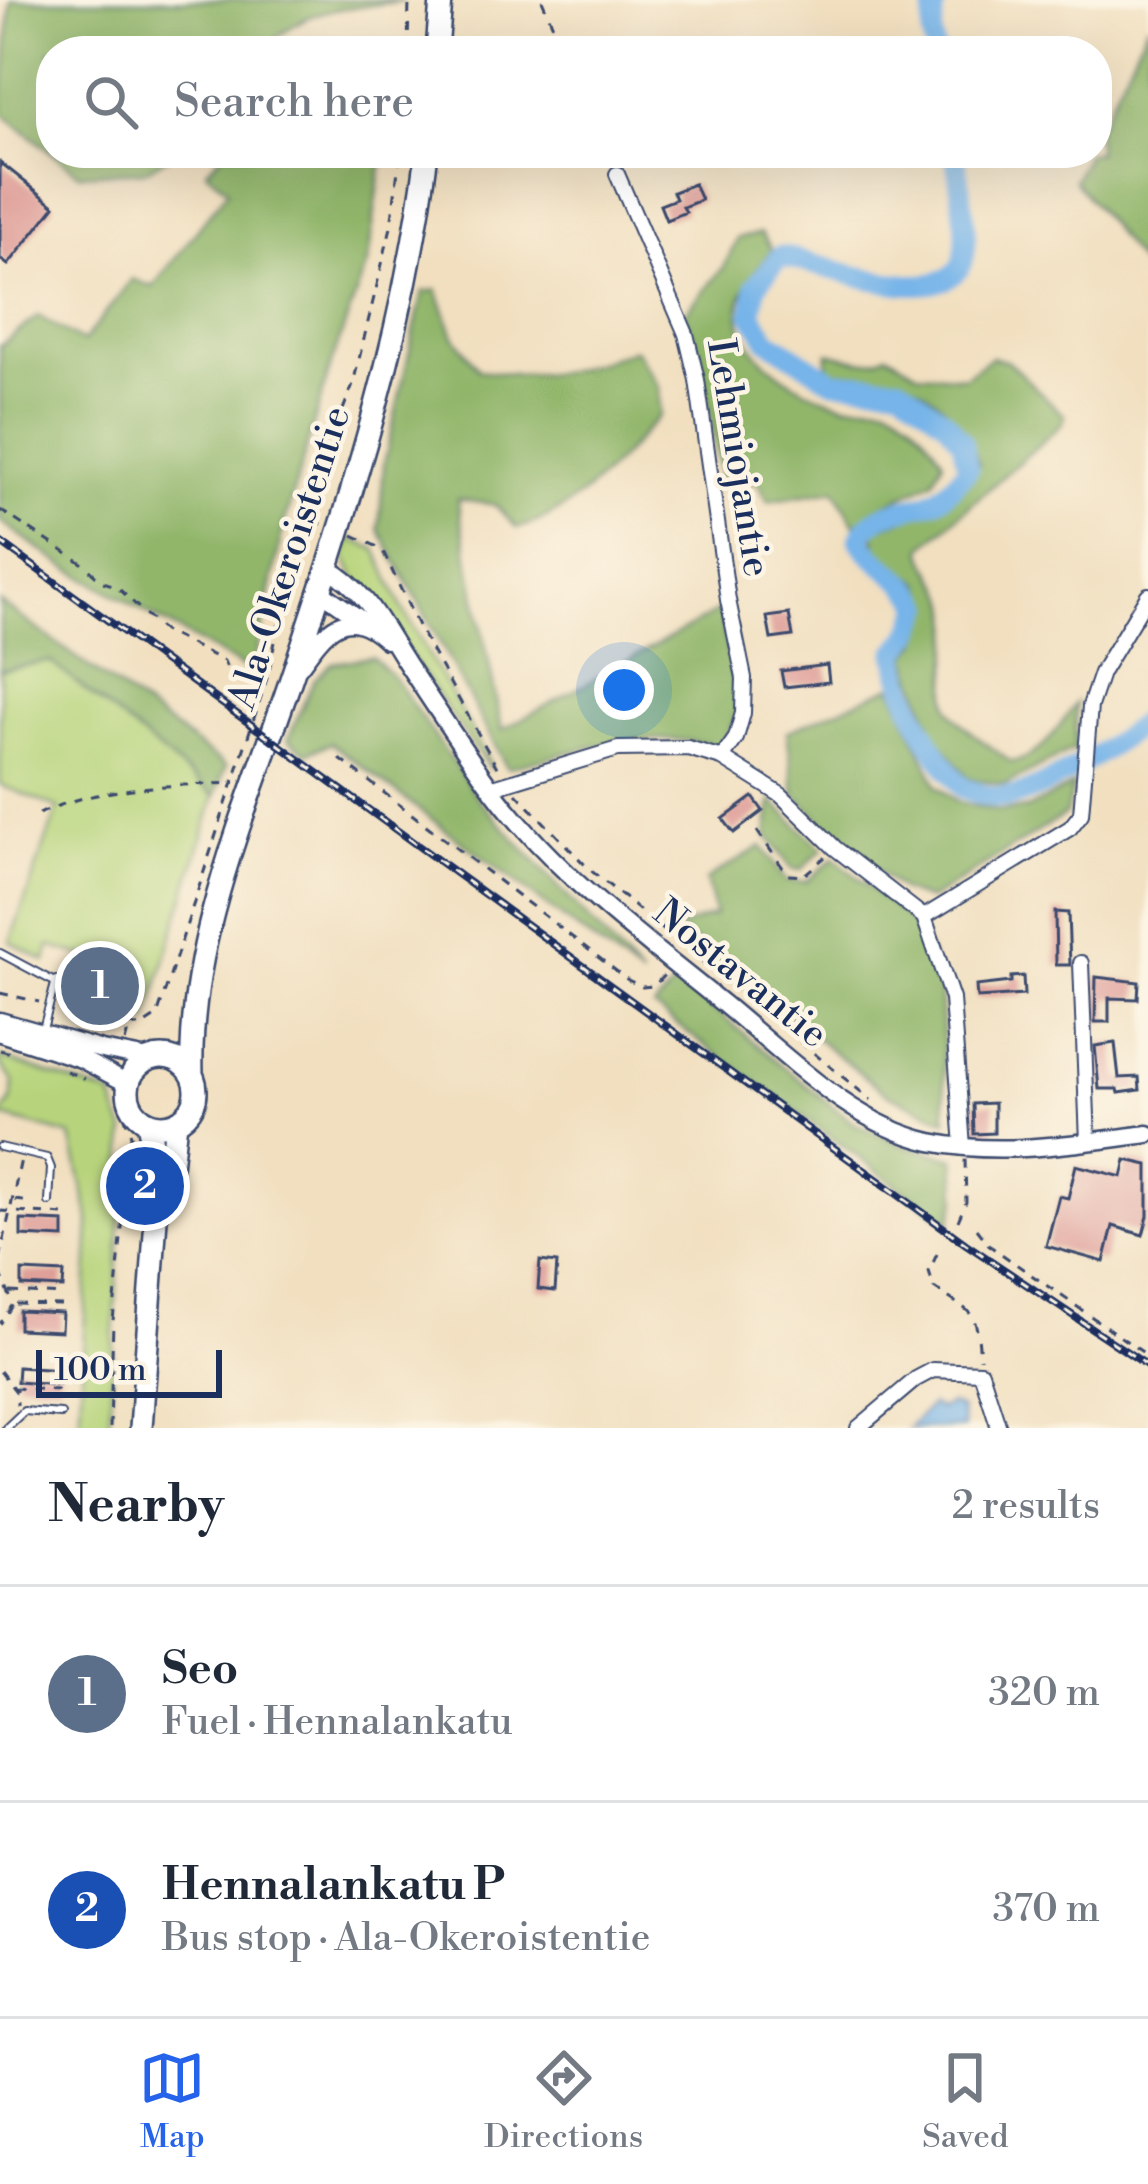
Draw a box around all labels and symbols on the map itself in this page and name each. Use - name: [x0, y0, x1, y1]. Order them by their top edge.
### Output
- street label: Lehmiojantie: [695, 336, 781, 580]
- street label: Ala-Okeroistentie: [218, 400, 362, 717]
- your location: [594, 660, 654, 720]
- street label: Nostavantie: [643, 889, 837, 1059]
- pin: 1: [61, 941, 139, 1031]
- pin: 2: [106, 1141, 184, 1231]
- scale bar: [36, 1344, 222, 1397]

